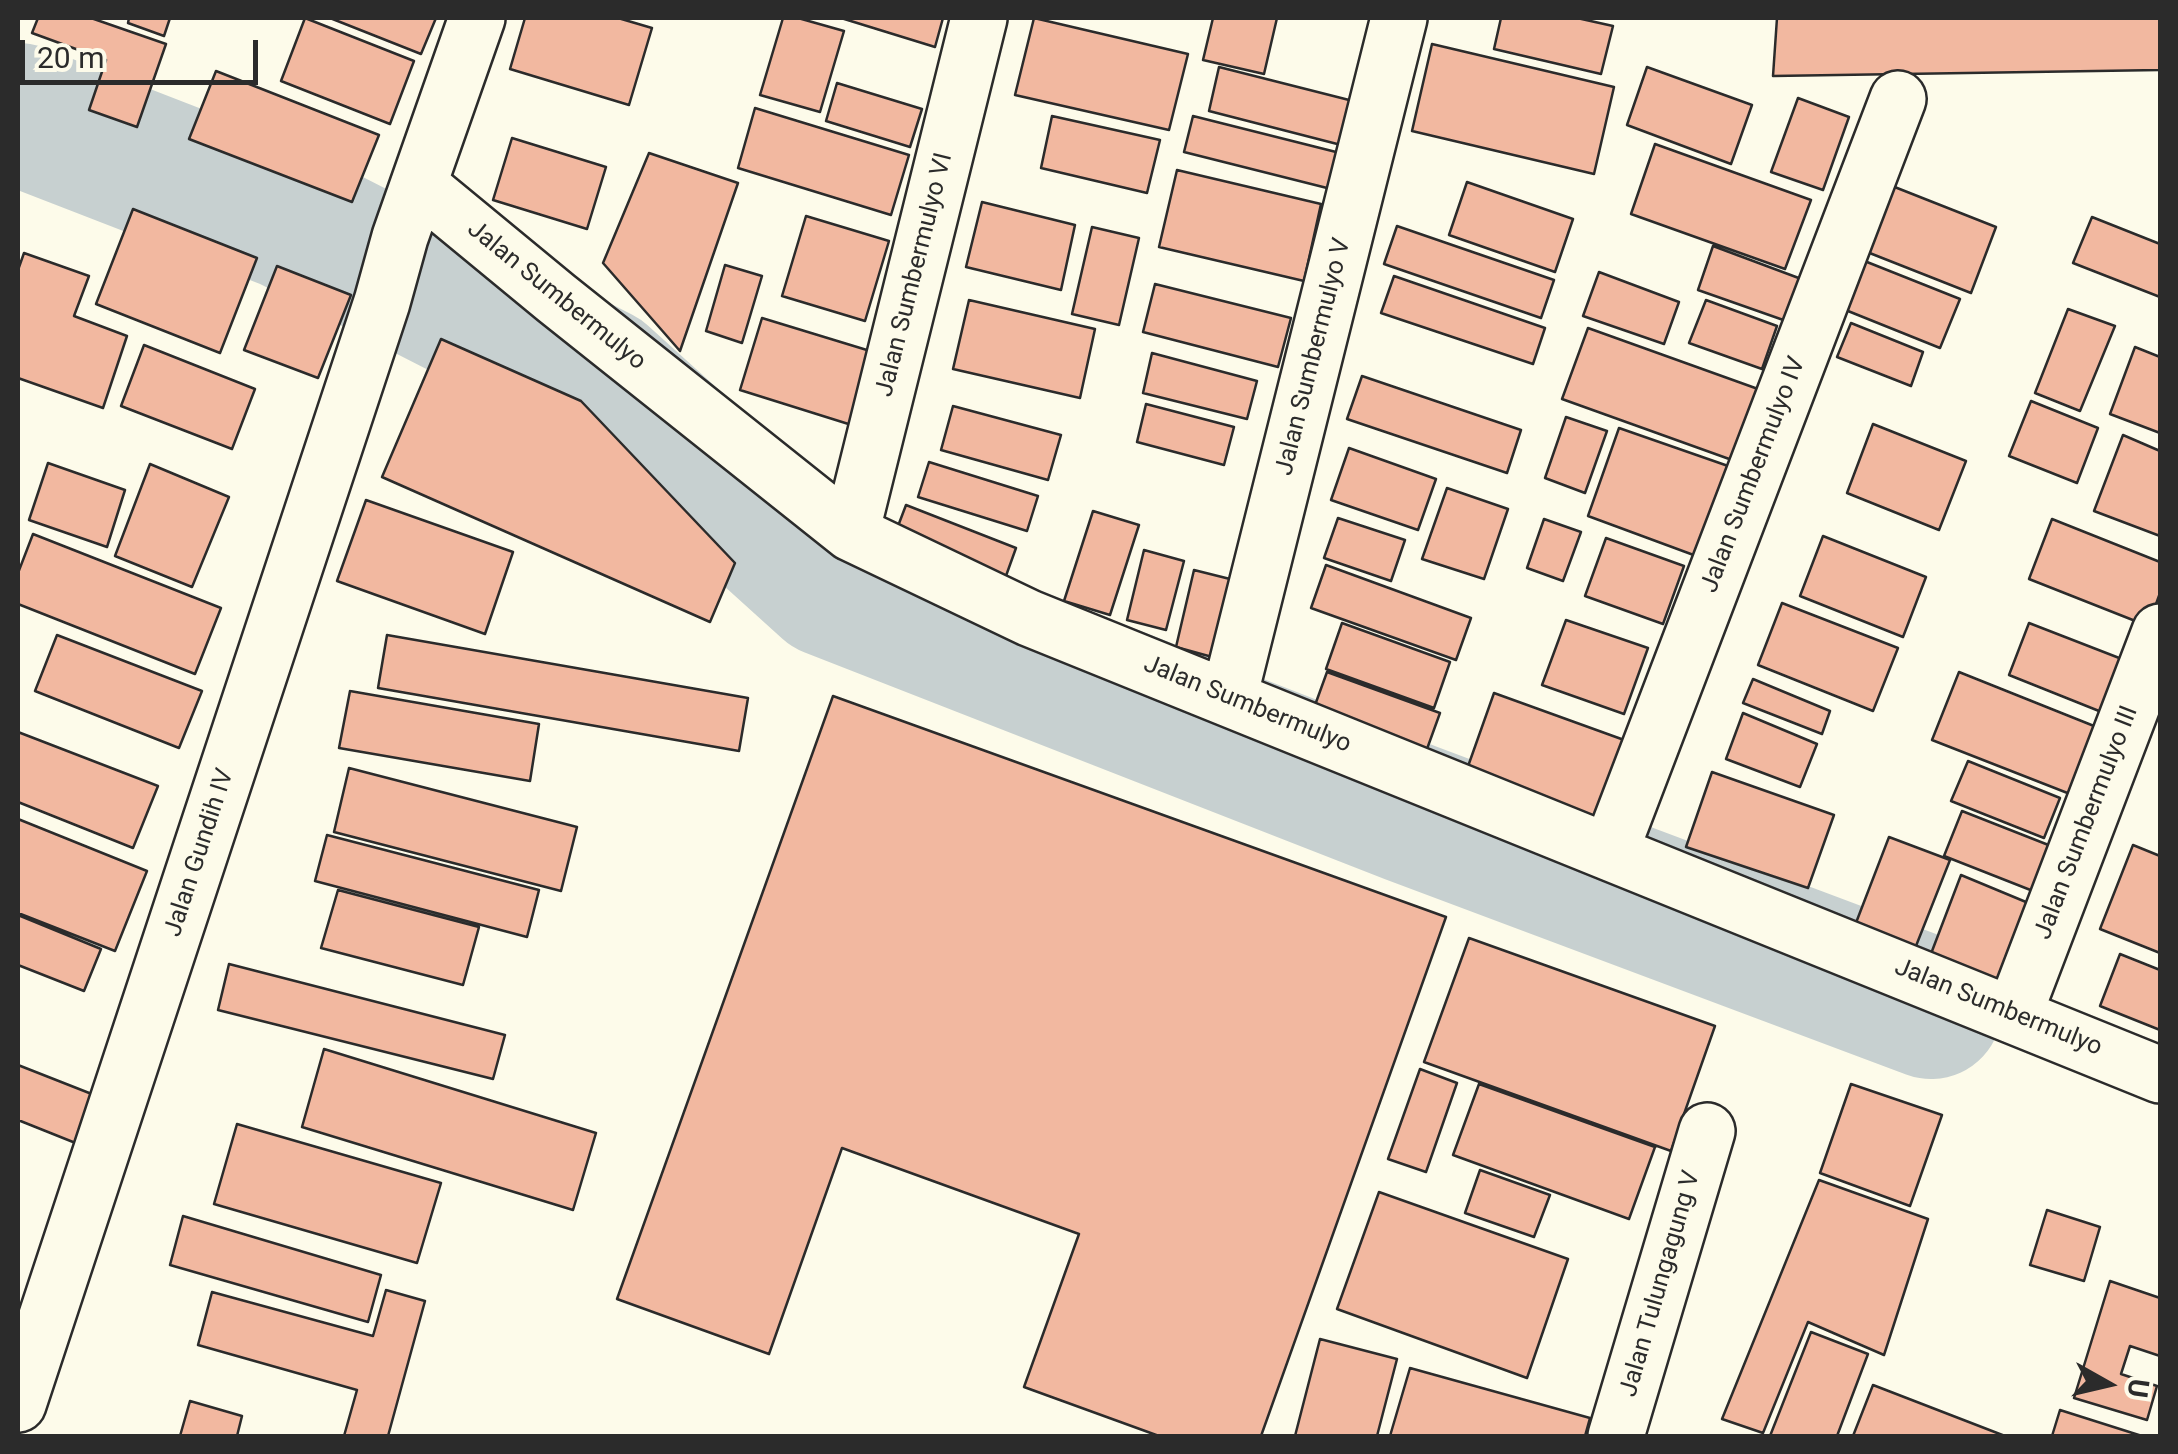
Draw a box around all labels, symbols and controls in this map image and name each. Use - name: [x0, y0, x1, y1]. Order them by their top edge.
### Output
- scale bar: [25, 20, 262, 82]
- text: 20 m: [37, 40, 104, 75]
- street label: Jalan Sumbermulyo VI: [870, 150, 960, 400]
- street label: Jalan Sumbermulyo: [461, 215, 651, 377]
- street label: Jalan Sumbermulyo V: [1270, 235, 1358, 479]
- street label: Jalan Sumbermulyo IV: [1695, 353, 1813, 597]
- street label: Jalan Sumbermulyo: [1139, 650, 1355, 760]
- street label: Jalan Sumbermulyo III: [2029, 702, 2145, 944]
- street label: Jalan Gundih IV: [159, 765, 241, 941]
- street label: Jalan Sumbermulyo: [1890, 953, 2106, 1063]
- street label: Jalan Tulungagung V: [1614, 1168, 1708, 1400]
- north arrow: [2058, 1334, 2158, 1434]
- text: U: [2121, 1377, 2156, 1400]

